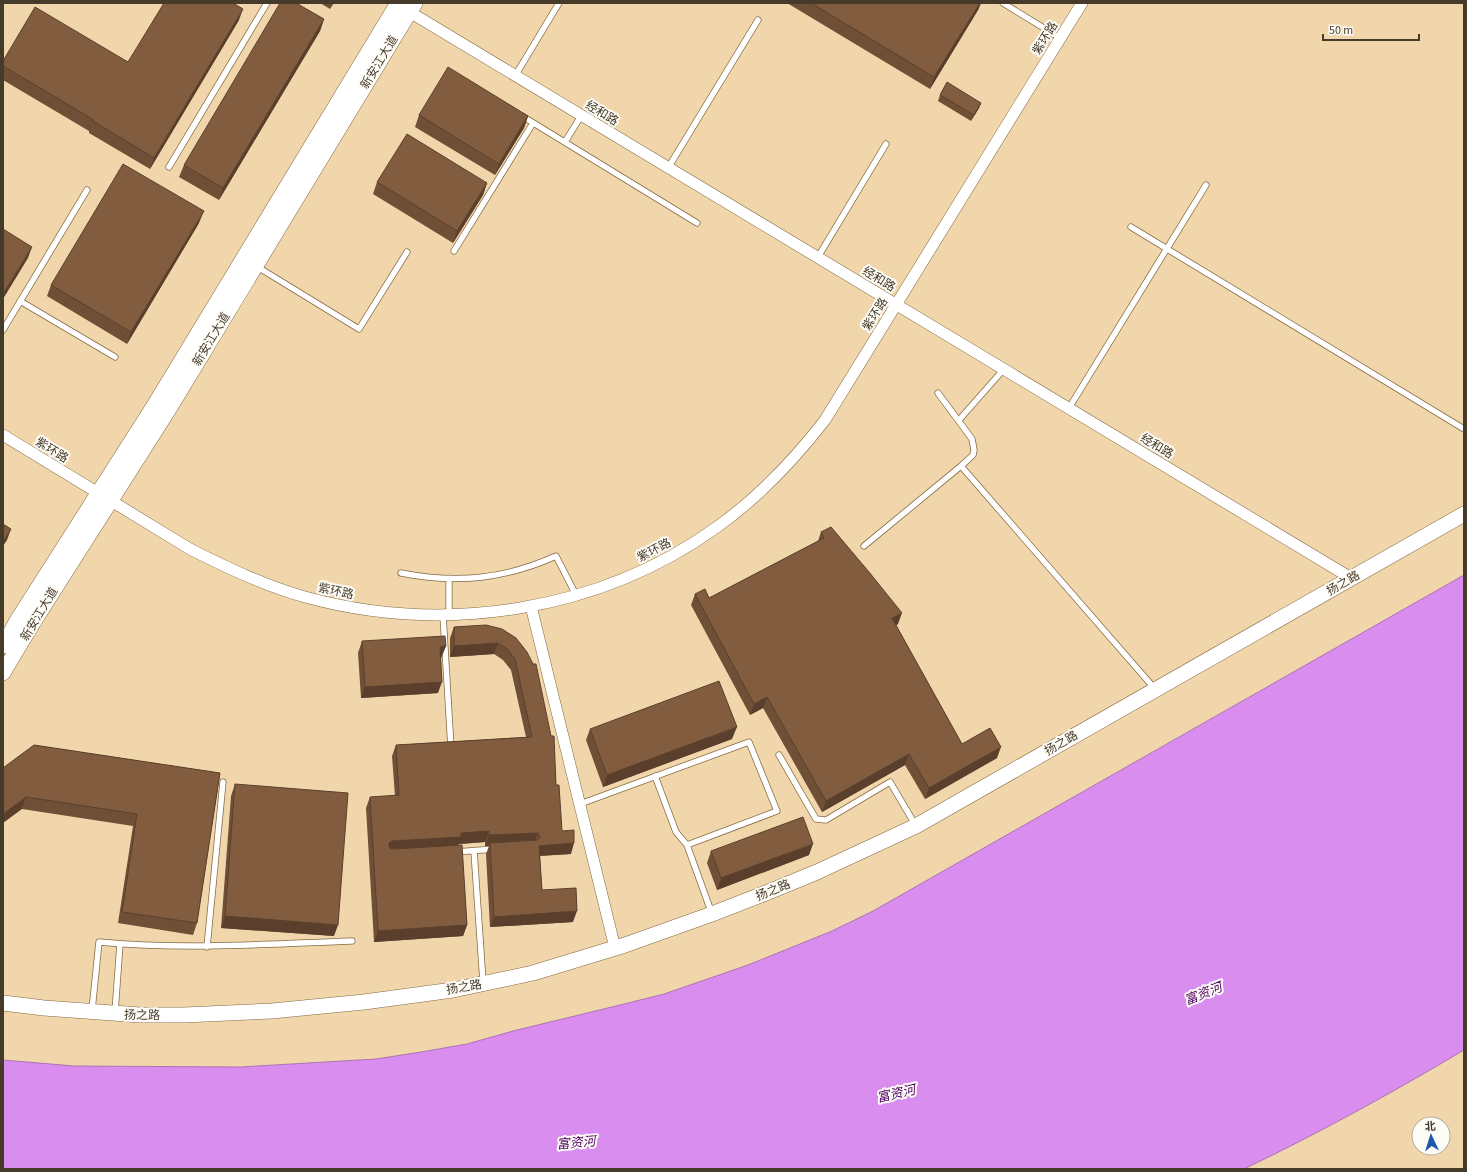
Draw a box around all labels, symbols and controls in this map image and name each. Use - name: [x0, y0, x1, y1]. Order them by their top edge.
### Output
- scale bar: [1323, 16, 1419, 42]
- street label: 紫环路: [1029, 18, 1062, 58]
- text: 50 m: [1329, 22, 1353, 39]
- street label: 新安江大道: [357, 32, 402, 92]
- street label: 经和路: [582, 97, 622, 130]
- street label: 经和路: [859, 263, 899, 296]
- street label: 紫环路: [859, 294, 892, 334]
- street label: 新安江大道: [189, 309, 234, 369]
- street label: 经和路: [1137, 430, 1177, 463]
- street label: 紫环路: [32, 434, 72, 467]
- street label: 紫环路: [634, 535, 674, 566]
- street label: 扬之路: [1323, 567, 1363, 600]
- street label: 紫环路: [317, 579, 355, 604]
- street label: 新安江大道: [17, 584, 62, 644]
- street label: 扬之路: [1041, 727, 1081, 760]
- street label: 扬之路: [753, 876, 793, 905]
- street label: 扬之路: [445, 976, 483, 999]
- water label: 富资河: [1182, 977, 1228, 1010]
- street label: 扬之路: [124, 1007, 160, 1024]
- water label: 富资河: [875, 1080, 920, 1107]
- north arrow: [1411, 1116, 1451, 1156]
- text: 北: [1424, 1119, 1436, 1134]
- water label: 富资河: [556, 1132, 599, 1154]

